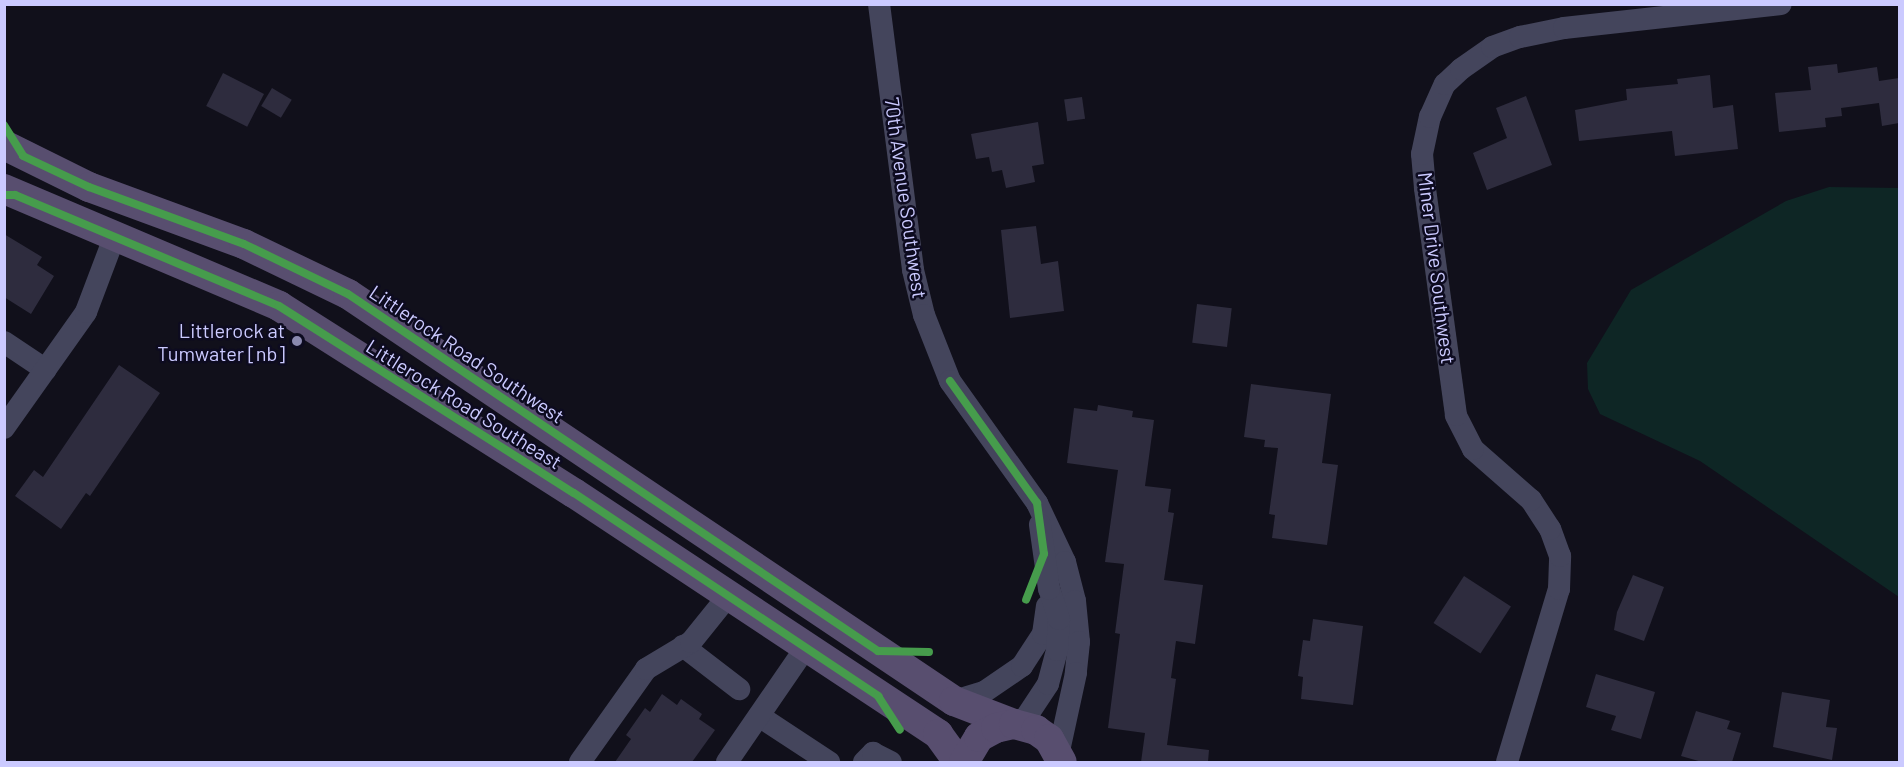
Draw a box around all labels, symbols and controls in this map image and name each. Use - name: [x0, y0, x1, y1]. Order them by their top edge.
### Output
- street label: 70th Avenue Southwest: [880, 96, 932, 300]
- street label: Miner Drive Southwest: [1413, 171, 1461, 365]
- street label: Littlerock Road Southwest: [365, 280, 569, 428]
- place label: Littlerock at Tumwater [nb]: [157, 318, 285, 365]
- marker: Littlerock at Tumwater [nb]: [290, 334, 304, 348]
- street label: Littlerock Road Southeast: [362, 334, 566, 474]

